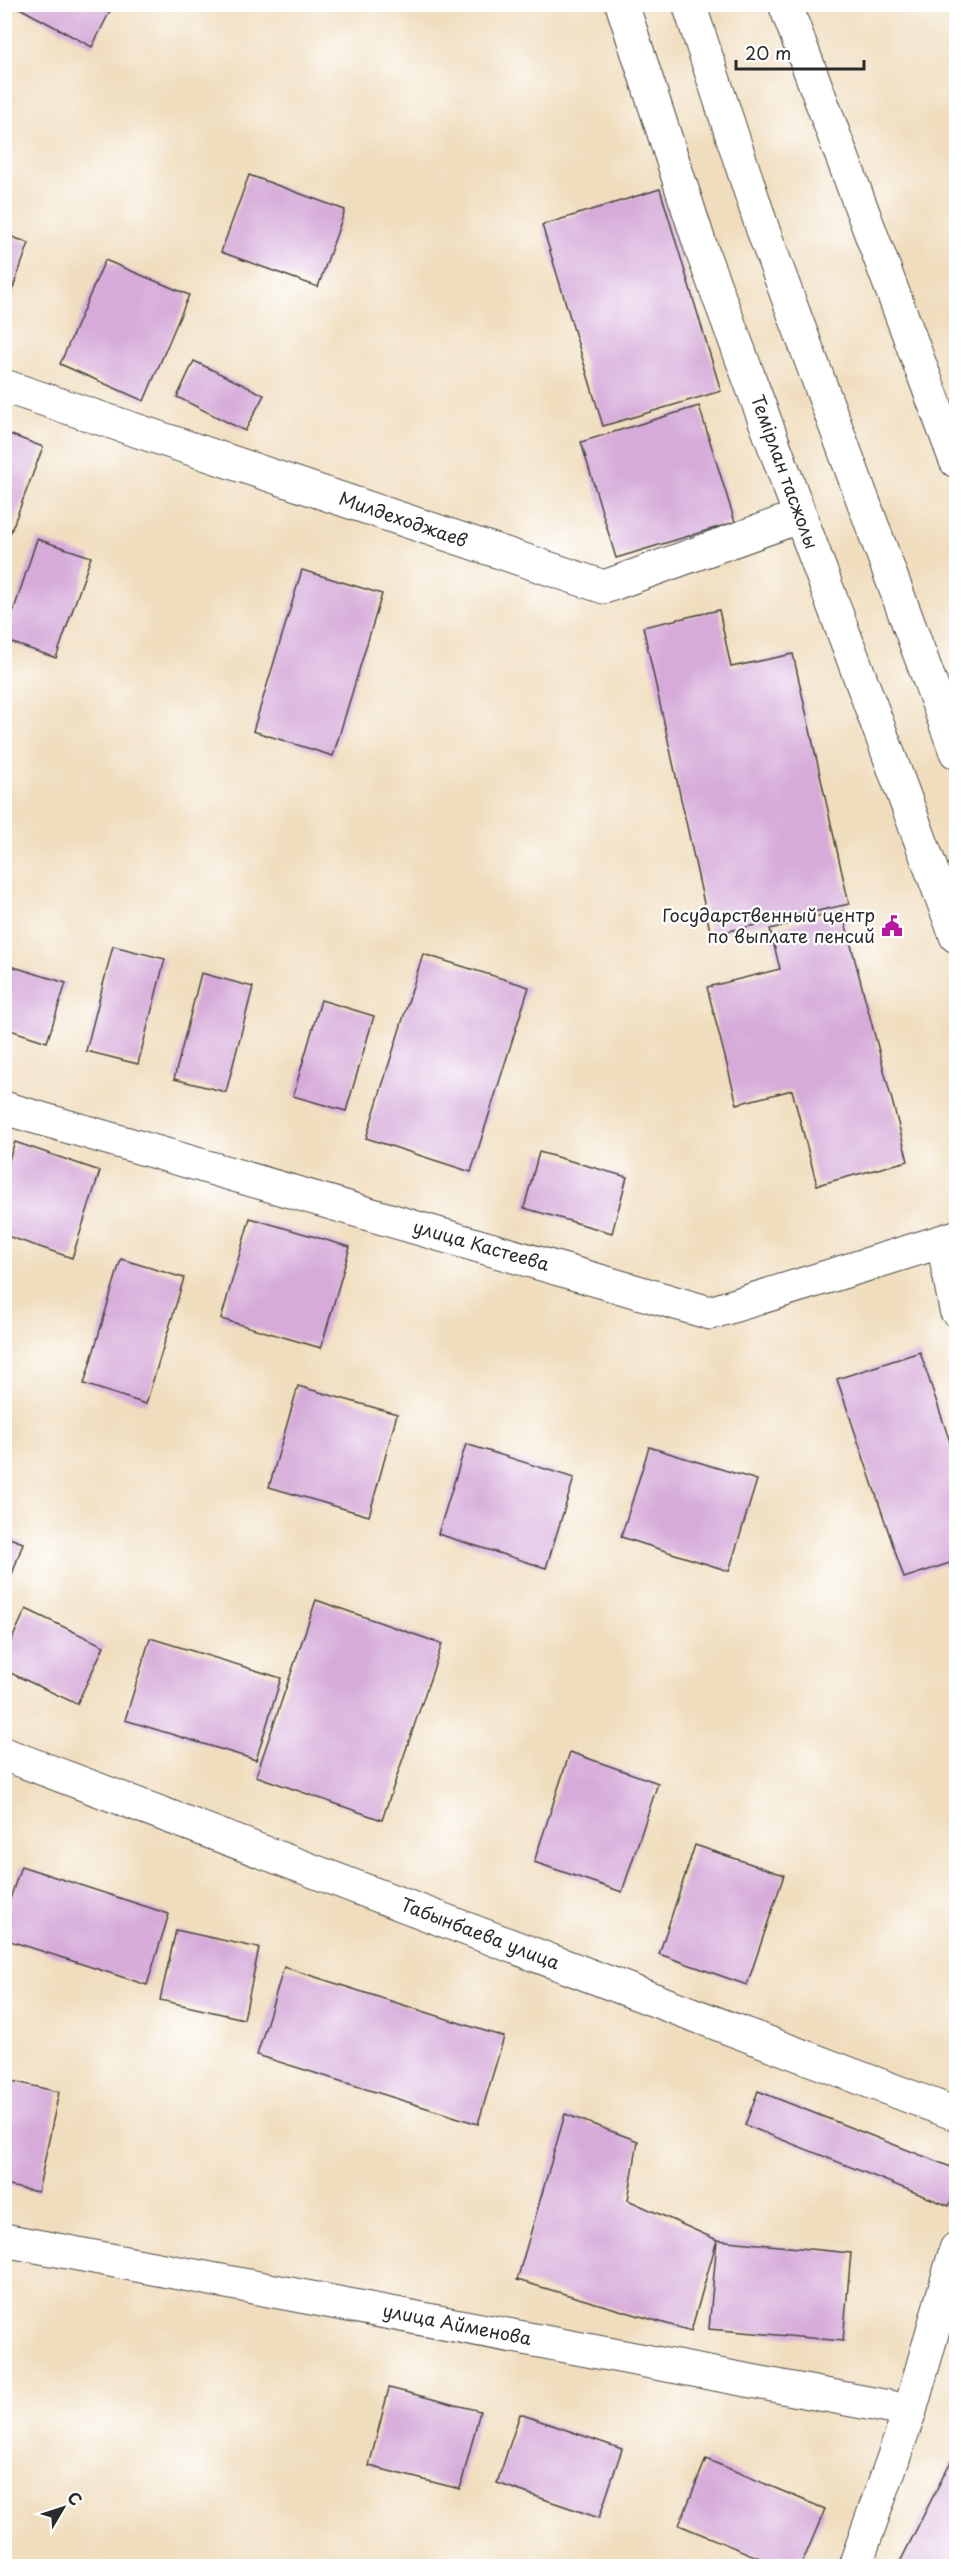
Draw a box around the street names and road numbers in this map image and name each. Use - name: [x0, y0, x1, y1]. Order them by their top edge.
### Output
- street label: Темірлан тасжолы: [745, 391, 826, 552]
- street label: Милдеходжаев: [336, 484, 471, 553]
- street label: улица Кастеева: [410, 1212, 553, 1277]
- street label: Табынбаева улица: [397, 1890, 565, 1976]
- street label: улица Айменова: [381, 2296, 535, 2351]

